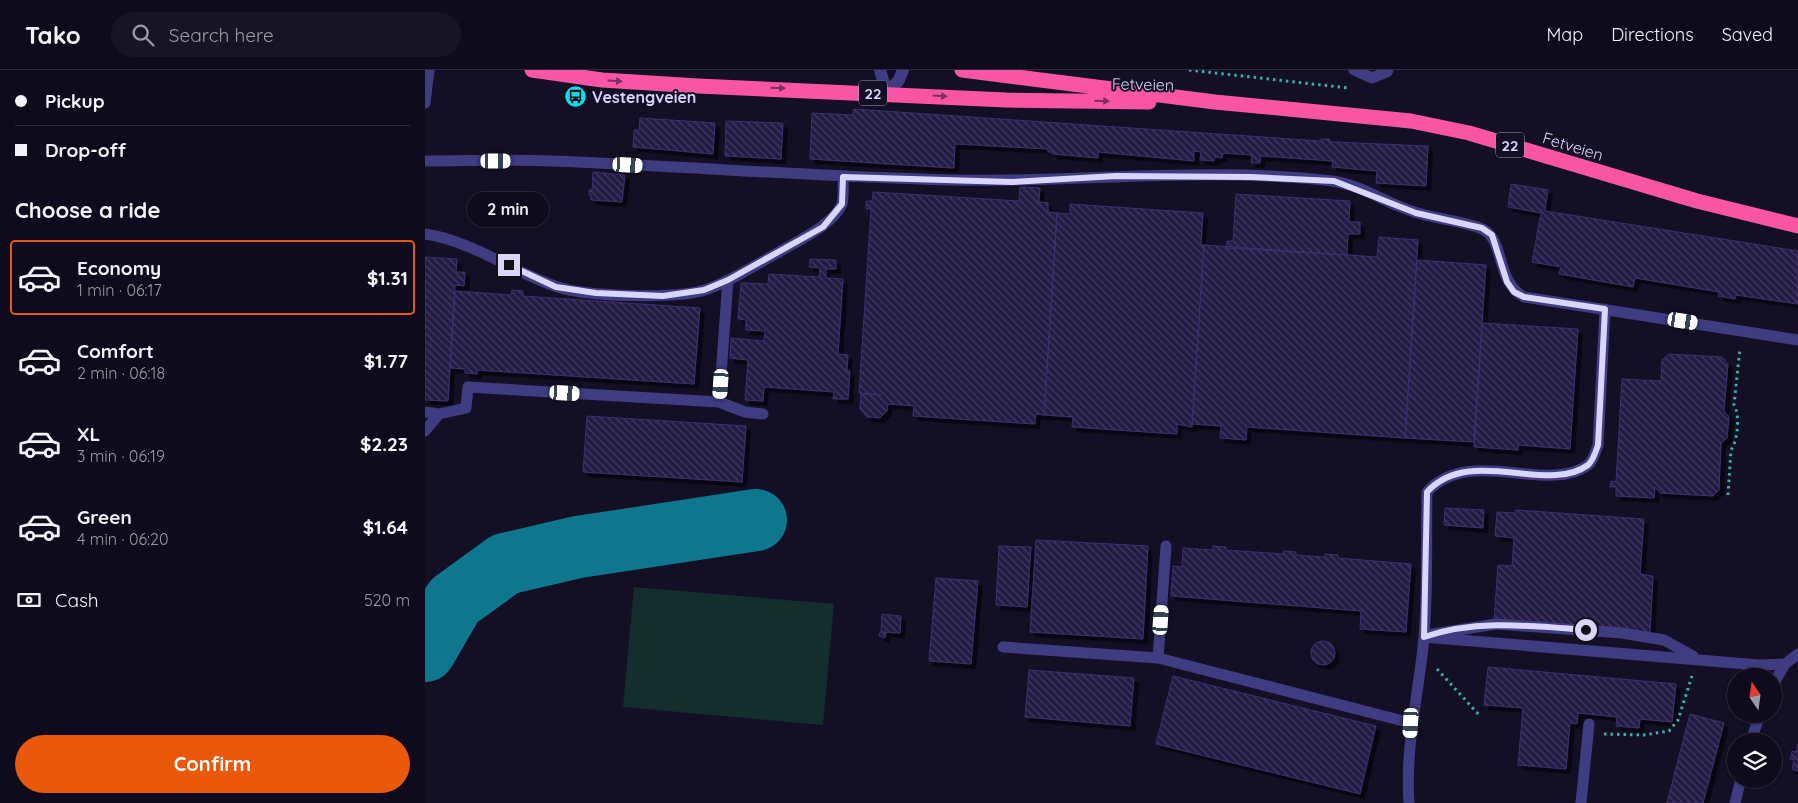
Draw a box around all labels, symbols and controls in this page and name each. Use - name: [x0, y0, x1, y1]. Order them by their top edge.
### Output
- search box: [111, 12, 461, 57]
- text: Tako: [25, 20, 81, 50]
- icon: search: [129, 21, 157, 49]
- text: Search here: [169, 23, 274, 47]
- text: Map: [1546, 23, 1583, 46]
- text: Directions: [1611, 23, 1694, 46]
- text: Saved: [1722, 23, 1773, 46]
- street label: Fetveien: [1112, 73, 1174, 95]
- one-way arrow: [607, 77, 623, 85]
- road number: 22: [859, 80, 887, 106]
- bus stop icon: Vestengveien: [564, 85, 588, 109]
- one-way arrow: [770, 85, 786, 93]
- place label: Vestengveien: [592, 87, 696, 107]
- text: Pickup: [45, 89, 105, 113]
- one-way arrow: [932, 93, 948, 101]
- one-way arrow: [1094, 97, 1110, 105]
- street label: Fetveien: [1540, 127, 1606, 165]
- road number: 22: [1496, 132, 1524, 158]
- text: Drop-off: [45, 138, 126, 162]
- car: [481, 154, 511, 169]
- car: [612, 157, 643, 173]
- callout: 2 min: [468, 192, 550, 228]
- text: Choose a ride: [15, 196, 160, 224]
- text: 2 min: [487, 199, 529, 219]
- route end: [498, 254, 520, 276]
- icon: car: [17, 255, 62, 300]
- text: Economy: [77, 256, 161, 280]
- text: $1.31: [367, 266, 408, 290]
- text: 1 min · 06:17: [77, 280, 162, 300]
- car: [1667, 311, 1698, 331]
- icon: car: [17, 338, 62, 383]
- text: Comfort: [77, 339, 154, 363]
- text: $1.77: [364, 349, 408, 373]
- text: 2 min · 06:18: [77, 363, 165, 383]
- car: [712, 369, 729, 399]
- car: [549, 385, 580, 401]
- icon: car: [17, 421, 62, 466]
- text: XL: [77, 422, 100, 446]
- text: $2.23: [360, 432, 408, 456]
- text: 3 min · 06:19: [77, 446, 165, 466]
- icon: car: [17, 504, 62, 549]
- text: Green: [77, 505, 132, 529]
- text: $1.64: [363, 515, 408, 539]
- text: 4 min · 06:20: [77, 529, 168, 549]
- icon: cash: [15, 586, 43, 614]
- text: Cash: [55, 588, 99, 612]
- text: 520 m: [364, 590, 410, 610]
- car: [1152, 605, 1169, 635]
- route start: [1575, 619, 1597, 641]
- north arrow: [1727, 668, 1783, 722]
- map controls: [1727, 668, 1782, 788]
- car: [1402, 708, 1419, 738]
- button: layers: [1727, 733, 1782, 788]
- button: Confirm: [15, 735, 410, 793]

